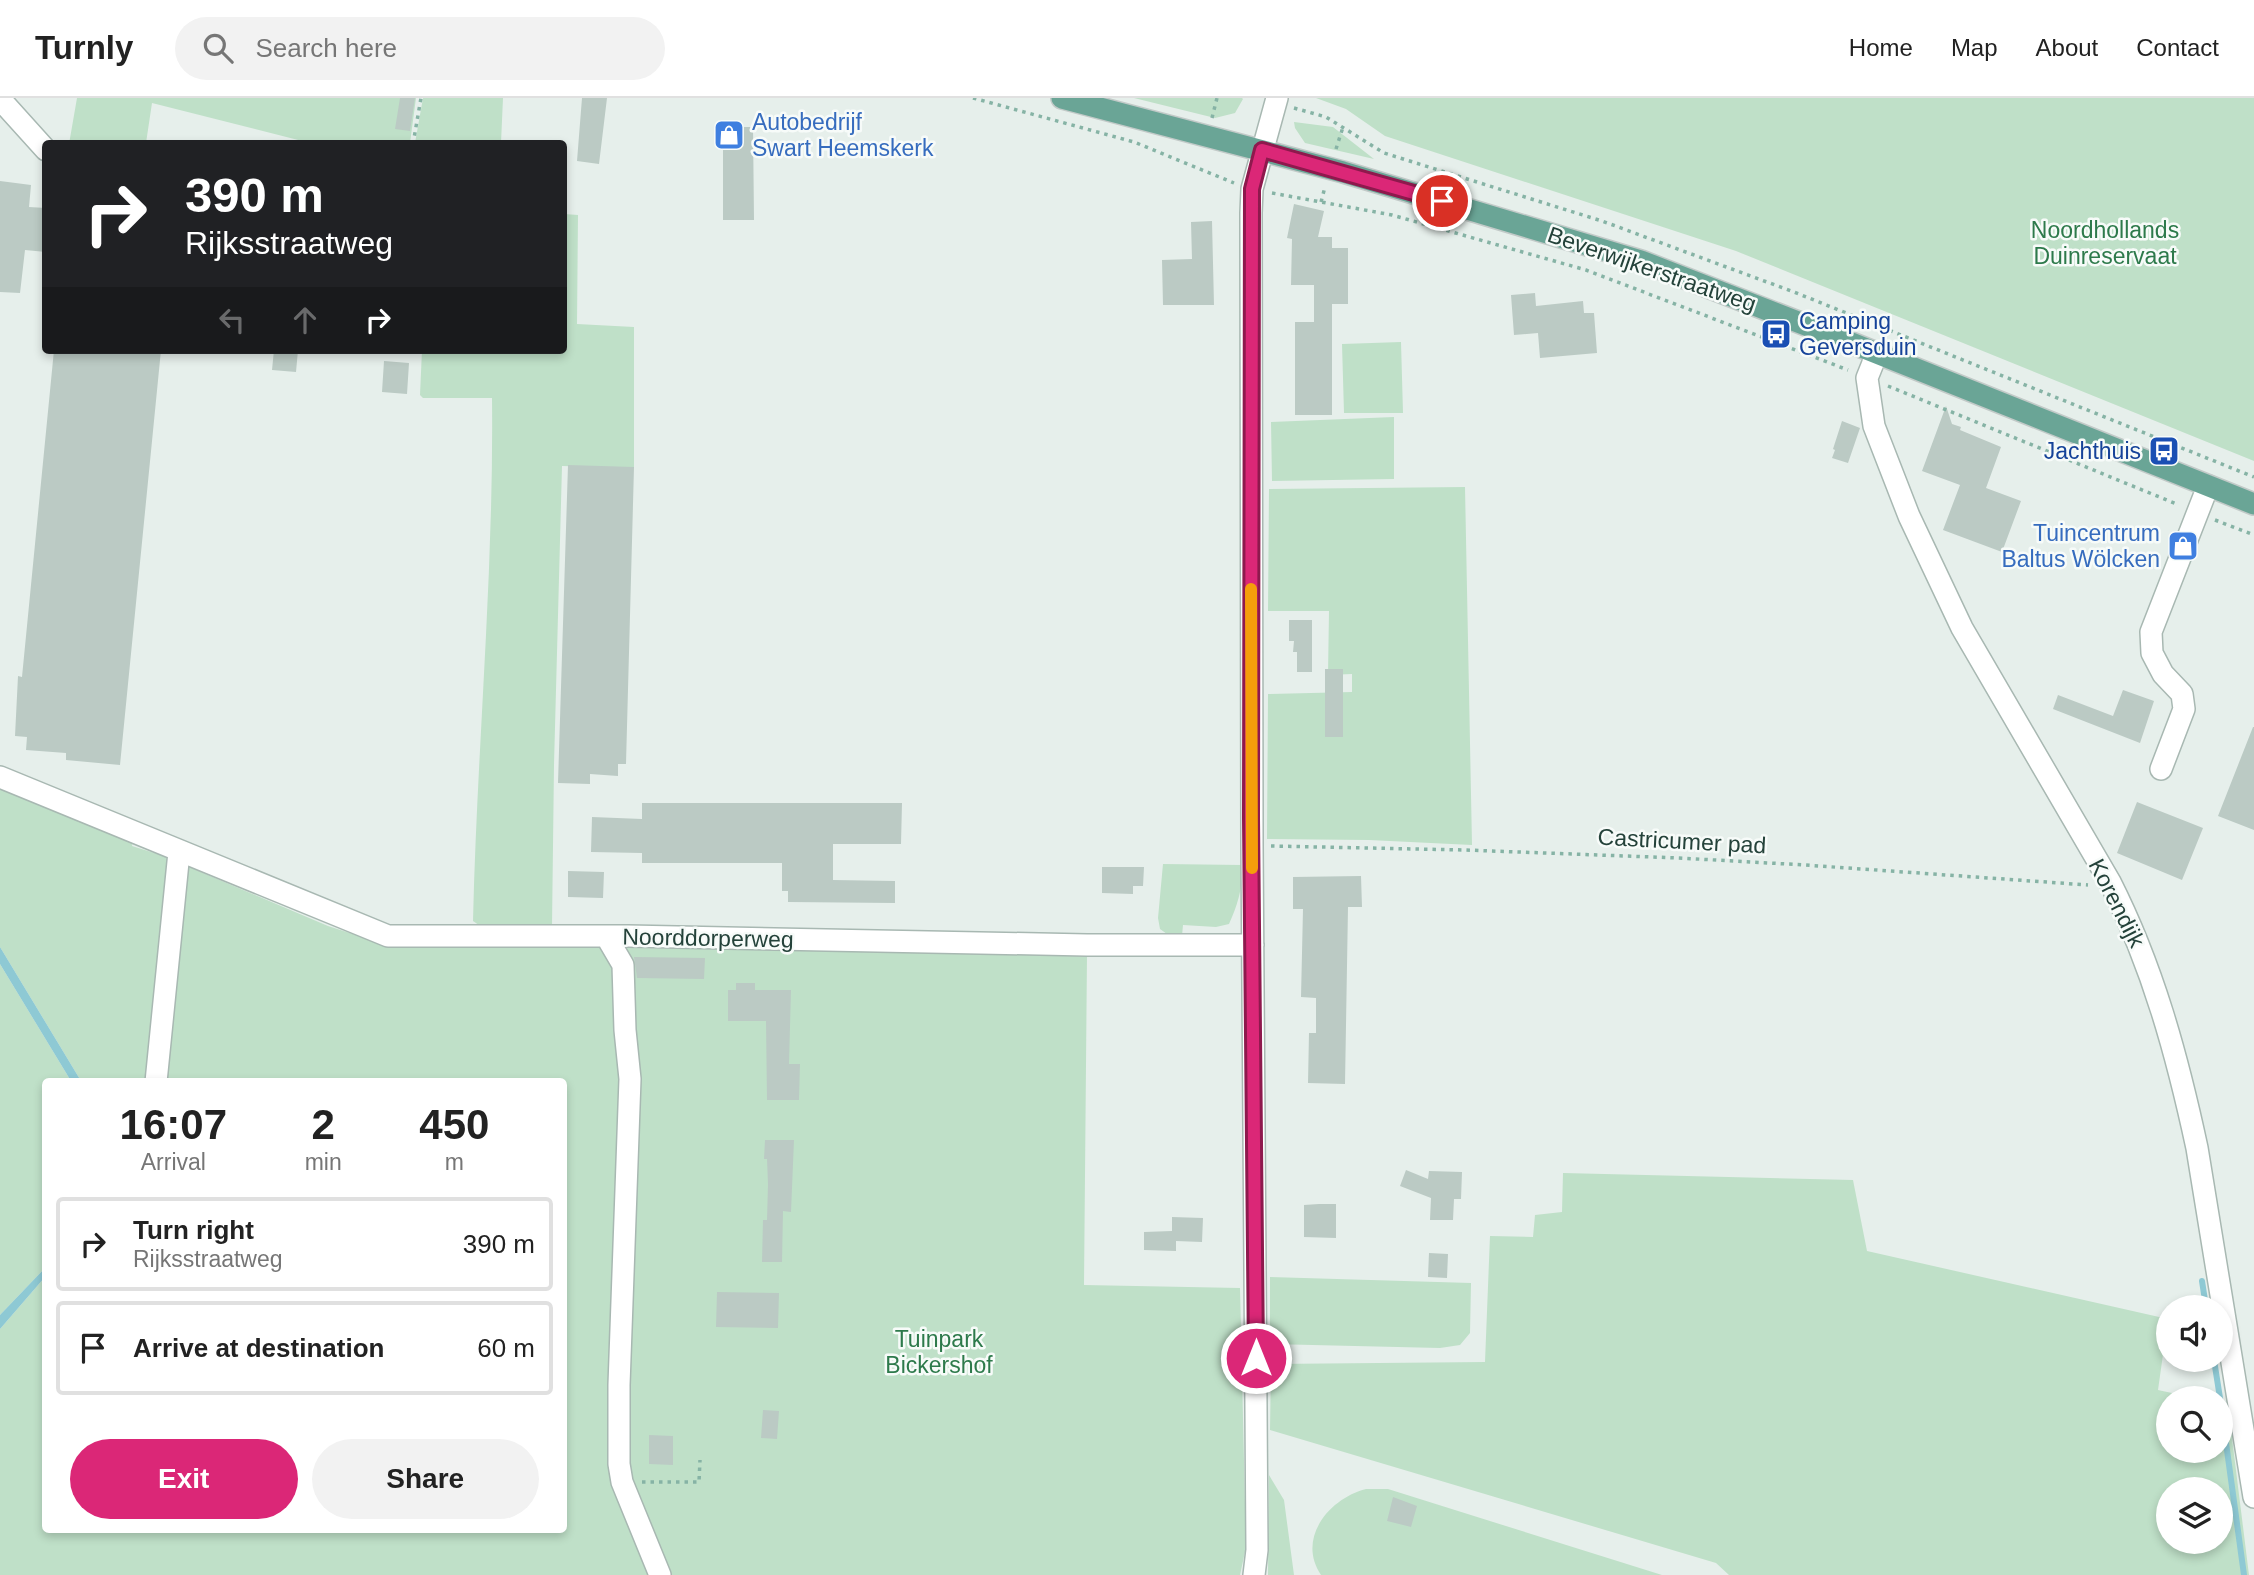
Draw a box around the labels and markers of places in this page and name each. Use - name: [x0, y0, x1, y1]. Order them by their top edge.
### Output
- place label: Autobedrijf Swart Heemskerk: [752, 109, 934, 161]
- shop icon: Autobedrijf Swart Heemskerk: [712, 118, 746, 152]
- pin: [1412, 171, 1472, 231]
- place label: Camping Geversduin: [1799, 308, 1917, 360]
- bus stop icon: Camping Geversduin: [1759, 317, 1793, 351]
- bus stop icon: Jachthuis: [2147, 434, 2181, 468]
- place label: Jachthuis: [2044, 438, 2141, 464]
- place label: Tuincentrum Baltus Wölcken: [2001, 520, 2160, 572]
- shop icon: Tuincentrum Baltus Wölcken: [2166, 529, 2200, 563]

